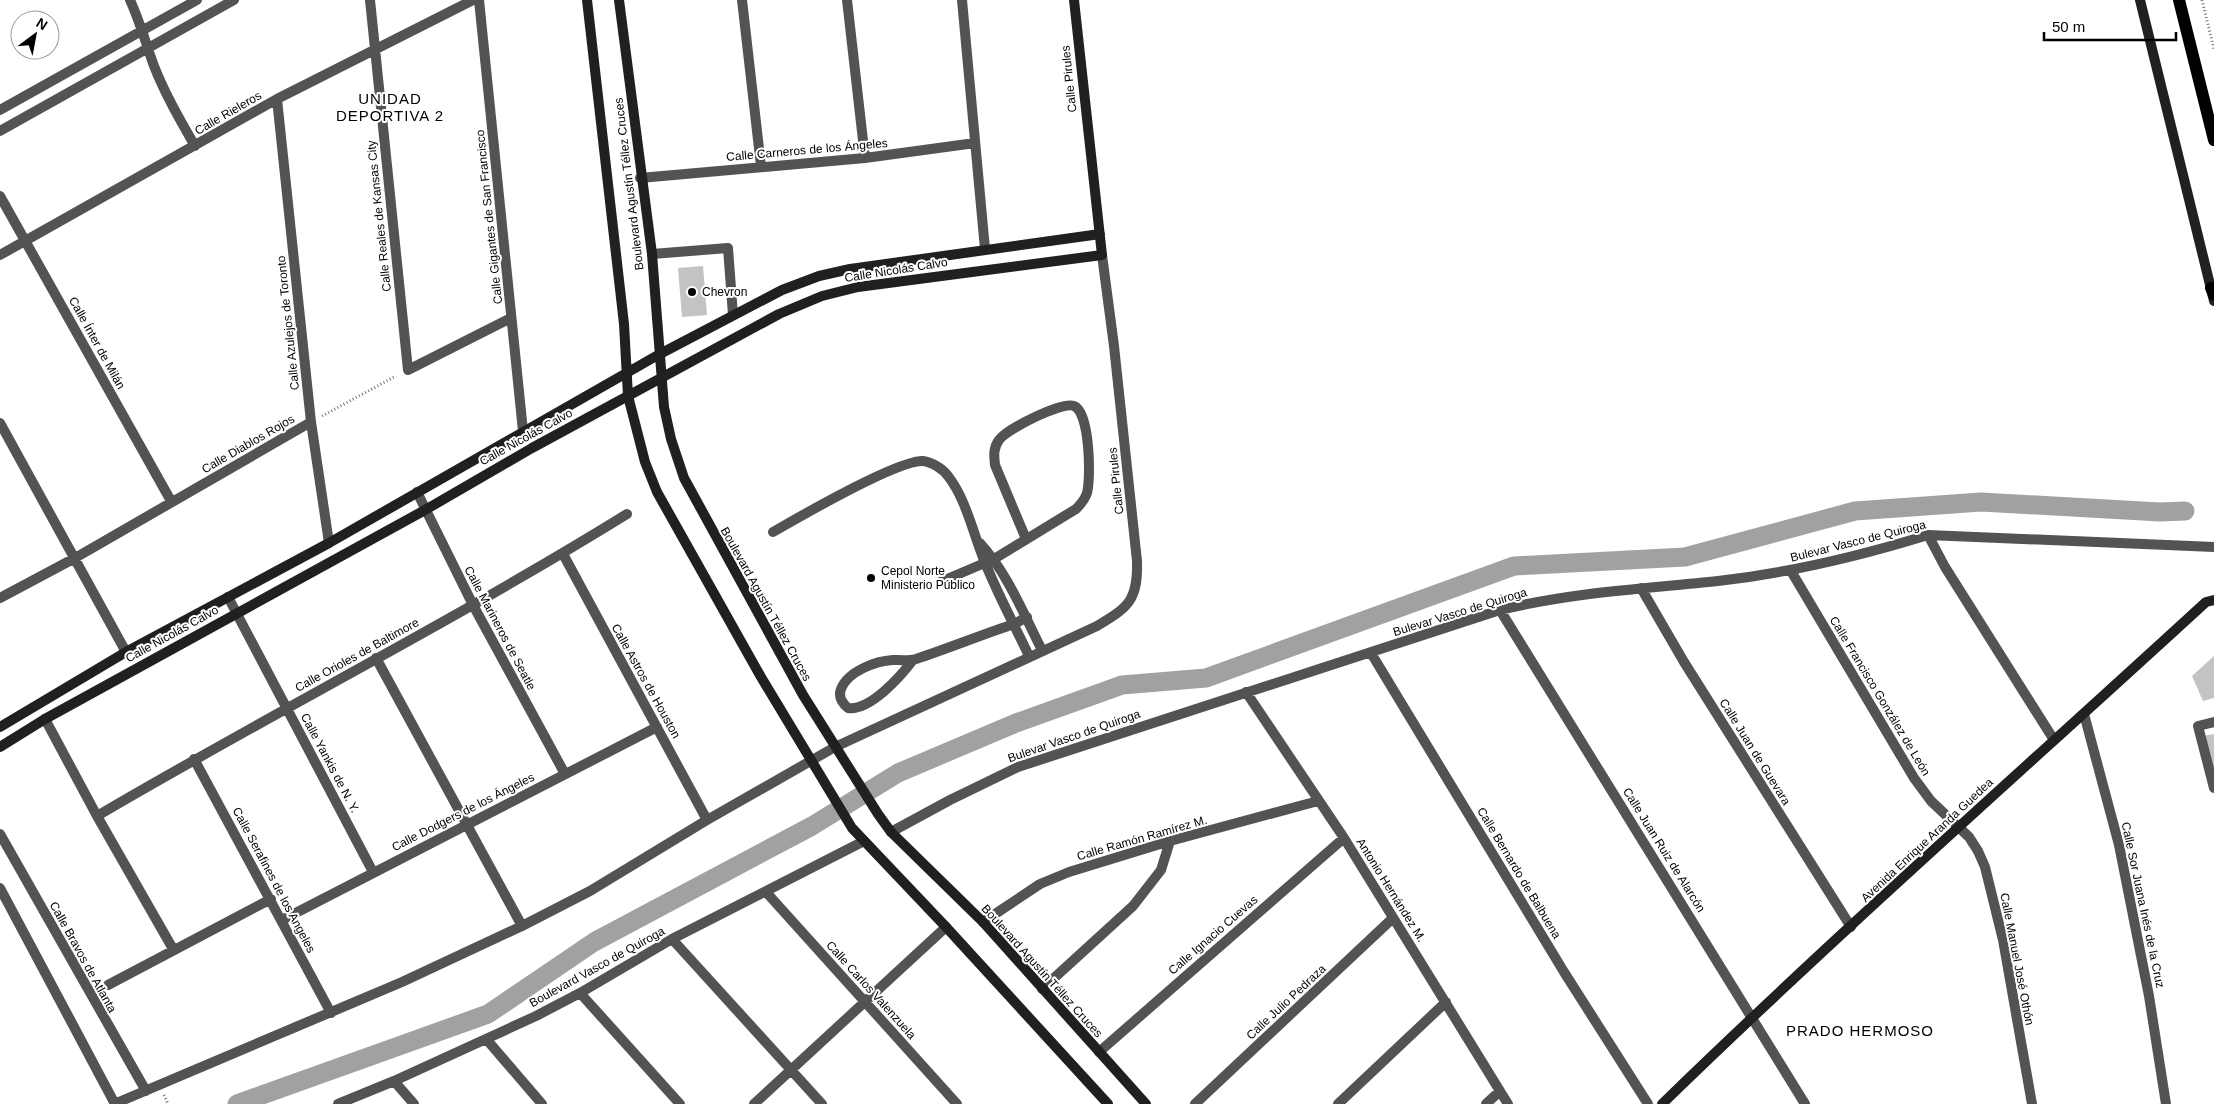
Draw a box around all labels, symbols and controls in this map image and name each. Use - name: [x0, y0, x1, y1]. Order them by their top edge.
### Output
- north arrow: [10, 10, 60, 60]
- scale bar: [2044, 10, 2176, 42]
- text: N: [33, 15, 50, 33]
- text: 50 m: [2052, 18, 2085, 35]
- street label: Calle Pirules: [1059, 45, 1079, 113]
- street label: Calle Rieleros: [192, 88, 264, 138]
- district label: UNIDAD DEPORTIVA 2: [336, 90, 444, 124]
- street label: Boulevard Agustín Téllez Cruces: [611, 97, 647, 271]
- street label: Calle Gigantes de San Francisco: [473, 129, 505, 305]
- street label: Calle Carneros de los Ángeles: [726, 135, 888, 164]
- street label: Calle Reales de Kansas City: [364, 140, 394, 292]
- street label: Calle Azulejos de Toronto: [274, 255, 302, 391]
- street label: Calle Nicolás Calvo: [844, 255, 949, 285]
- place label: Chevron: [702, 285, 747, 299]
- marker: Chevron: [686, 286, 698, 298]
- street label: Calle Ínter de Milán: [66, 294, 129, 392]
- street label: Calle Nicolás Calvo: [477, 406, 575, 468]
- street label: Calle Diablos Rojos: [199, 412, 297, 476]
- street label: Calle Pirules: [1106, 447, 1126, 515]
- street label: Bulevar Vasco de Quiroga: [1789, 517, 1928, 565]
- street label: Boulevard Agustín Téllez Cruces: [718, 525, 814, 683]
- street label: Calle Marineros de Seatle: [461, 564, 539, 693]
- place label: Cepol Norte Ministerio Público: [881, 564, 975, 592]
- marker: Cepol Norte Ministerio Público: [865, 572, 877, 584]
- street label: Bulevar Vasco de Quiroga: [1391, 585, 1529, 639]
- street label: Calle Nicolás Calvo: [123, 603, 221, 665]
- street label: Calle Francisco González de León: [1827, 614, 1933, 778]
- street label: Calle Orioles de Baltimore: [293, 615, 422, 695]
- street label: Calle Astros de Houston: [609, 621, 683, 741]
- street label: Calle Juan de Guevara: [1717, 696, 1794, 808]
- street label: Bulevar Vasco de Quiroga: [1006, 707, 1142, 765]
- street label: Calle Yankis de N. Y.: [298, 711, 362, 815]
- street label: Calle Dodgers de los Ángeles: [389, 769, 537, 854]
- street label: Avenida Enrique Aranda Guedea: [1858, 775, 1996, 905]
- street label: Calle Juan Ruiz de Alarcón: [1620, 785, 1708, 915]
- street label: Calle Serafines de los Angeles: [230, 805, 318, 955]
- street label: Calle Bernardo de Balbuena: [1474, 805, 1564, 942]
- street label: Calle Ramón Ramírez M.: [1075, 813, 1209, 863]
- street label: Calle Sor Juana Inés de la Cruz: [2119, 821, 2167, 989]
- street label: Antonio Hernández M.: [1353, 836, 1429, 944]
- street label: Calle Manuel José Othón: [1997, 892, 2037, 1026]
- street label: Calle Ignacio Cuevas: [1166, 893, 1260, 977]
- street label: Calle Bravos de Atlanta: [47, 899, 120, 1015]
- street label: Boulevard Agustín Téllez Cruces: [979, 902, 1105, 1040]
- street label: Boulevard Vasco de Quiroga: [527, 924, 667, 1010]
- street label: Calle Carlos Valenzuela: [823, 938, 919, 1042]
- street label: Calle Julio Pedraza: [1243, 961, 1329, 1042]
- district label: PRADO HERMOSO: [1786, 1022, 1934, 1039]

